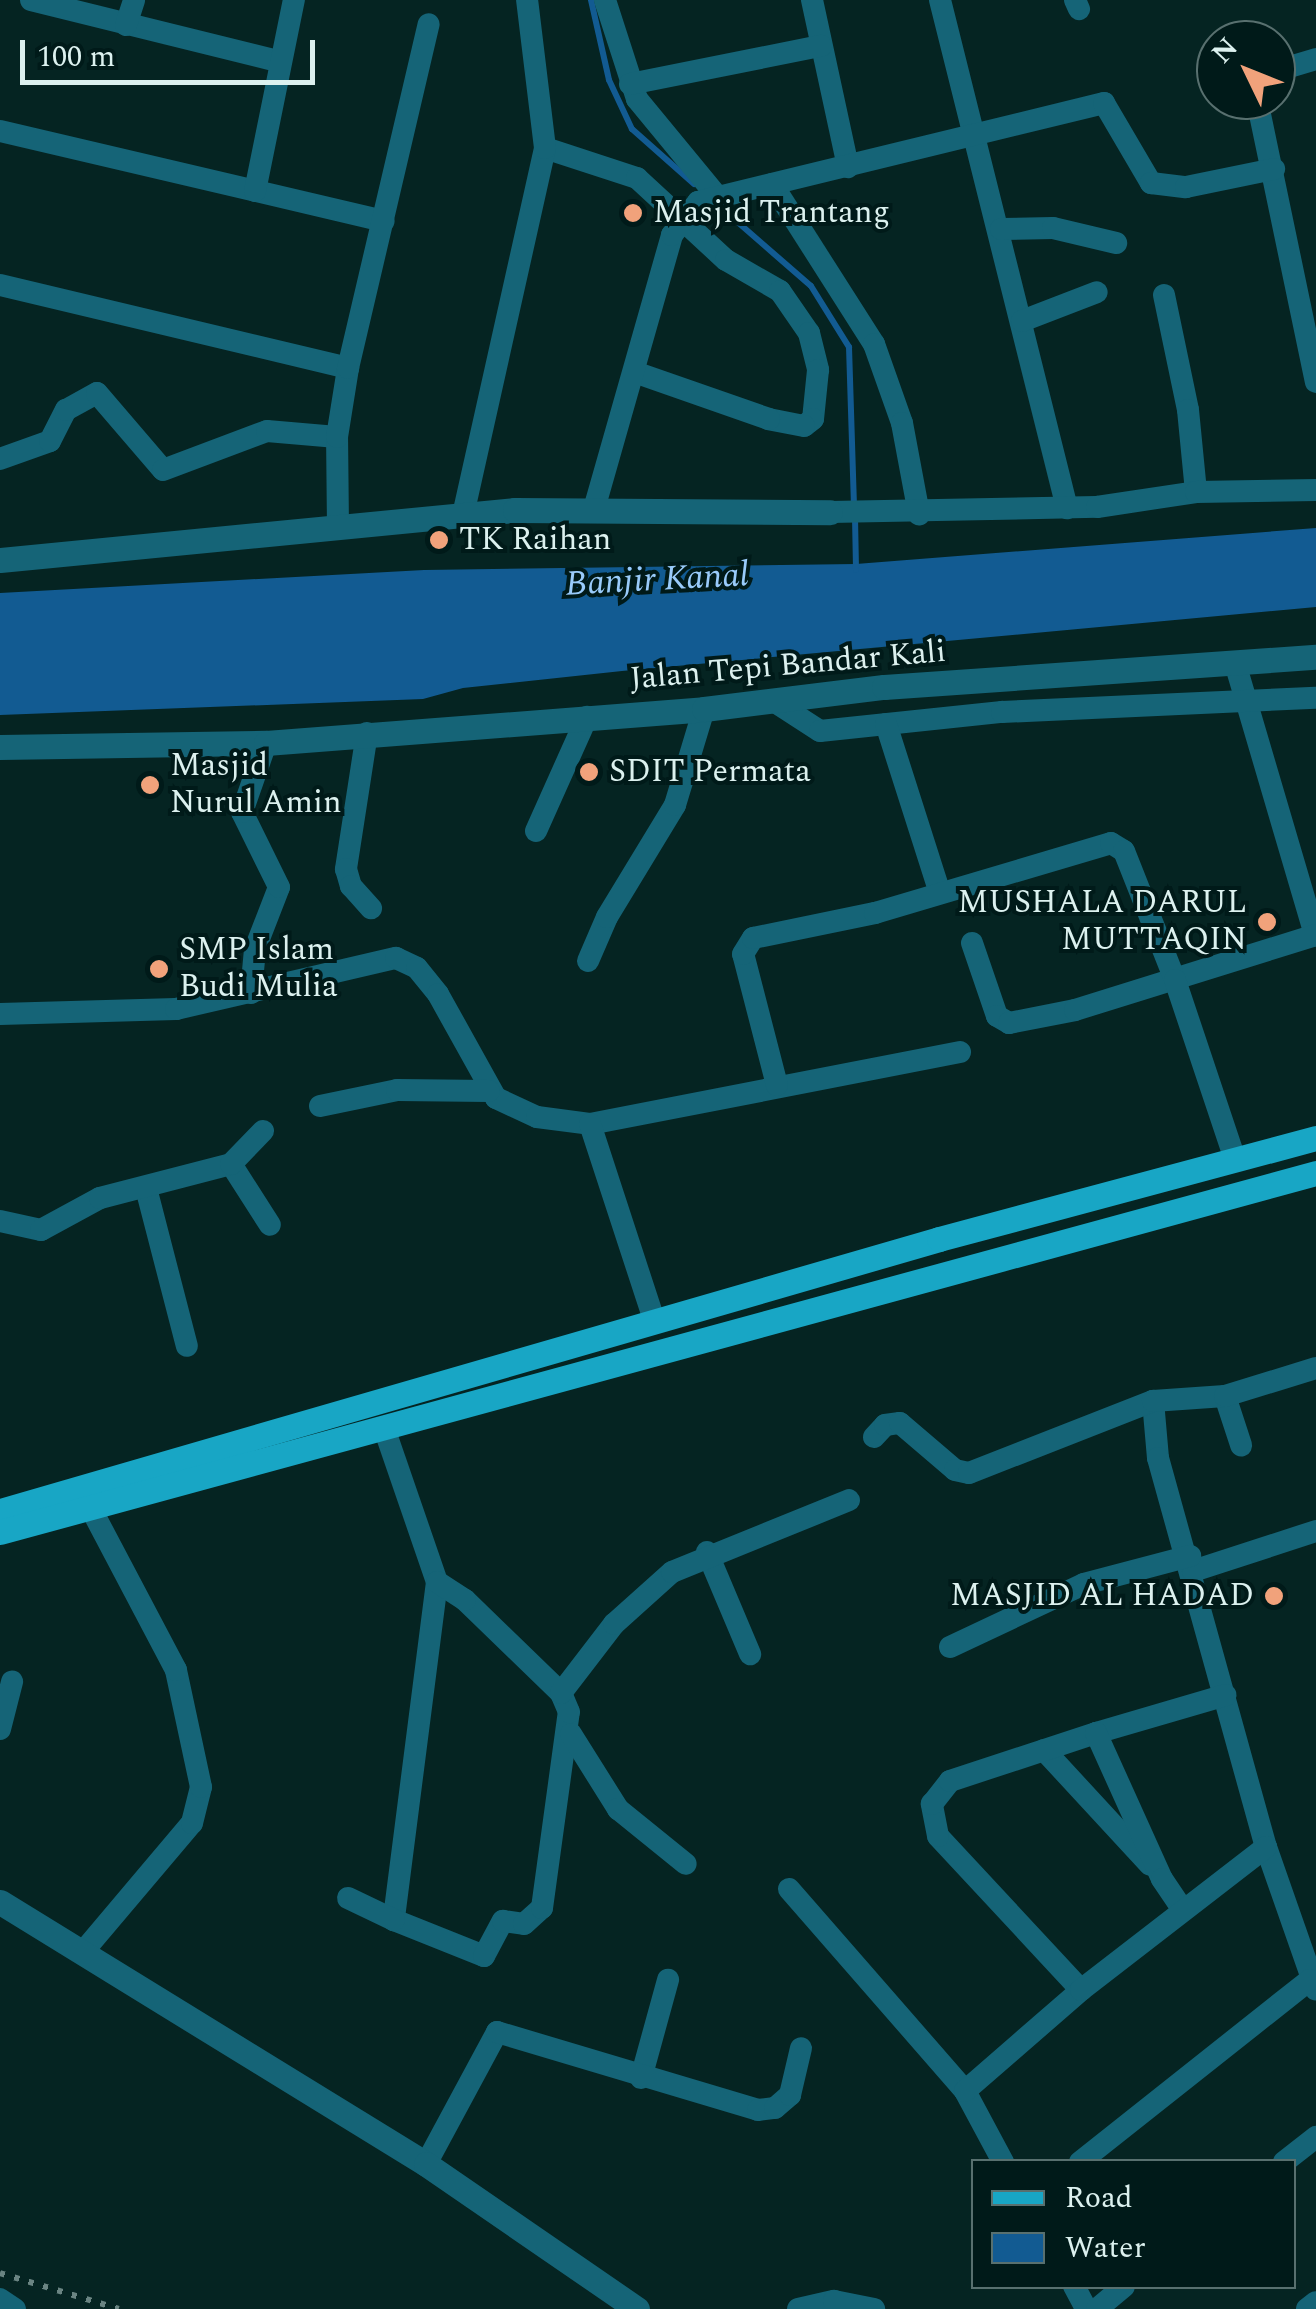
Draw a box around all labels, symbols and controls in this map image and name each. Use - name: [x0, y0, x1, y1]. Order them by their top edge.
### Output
- scale bar: [25, 20, 320, 82]
- north arrow: [1196, 20, 1296, 120]
- text: N: [1202, 28, 1249, 74]
- text: 100 m: [37, 34, 115, 80]
- place label: Masjid Trantang: [653, 194, 890, 232]
- marker: Masjid Trantang: [622, 202, 644, 224]
- place label: TK Raihan: [459, 521, 611, 559]
- marker: TK Raihan: [428, 529, 450, 551]
- water label: Banjir Kanal: [564, 554, 750, 606]
- street label: Jalan Tepi Bandar Kali: [628, 633, 948, 699]
- place label: Masjid Nurul Amin: [170, 748, 342, 823]
- place label: SDIT Permata: [609, 753, 811, 791]
- marker: SDIT Permata: [578, 761, 600, 783]
- marker: Masjid Nurul Amin: [139, 774, 161, 796]
- place label: MUSHALA DARUL MUTTAQIN: [957, 885, 1247, 960]
- marker: MUSHALA DARUL MUTTAQIN: [1256, 911, 1278, 933]
- place label: SMP Islam Budi Mulia: [179, 932, 338, 1007]
- marker: SMP Islam Budi Mulia: [148, 958, 170, 980]
- place label: MASJID AL HADAD: [950, 1577, 1254, 1615]
- marker: MASJID AL HADAD: [1263, 1585, 1285, 1607]
- legend: [971, 2159, 1296, 2289]
- text: Road: [1065, 2175, 1133, 2221]
- text: Water: [1065, 2225, 1146, 2271]

